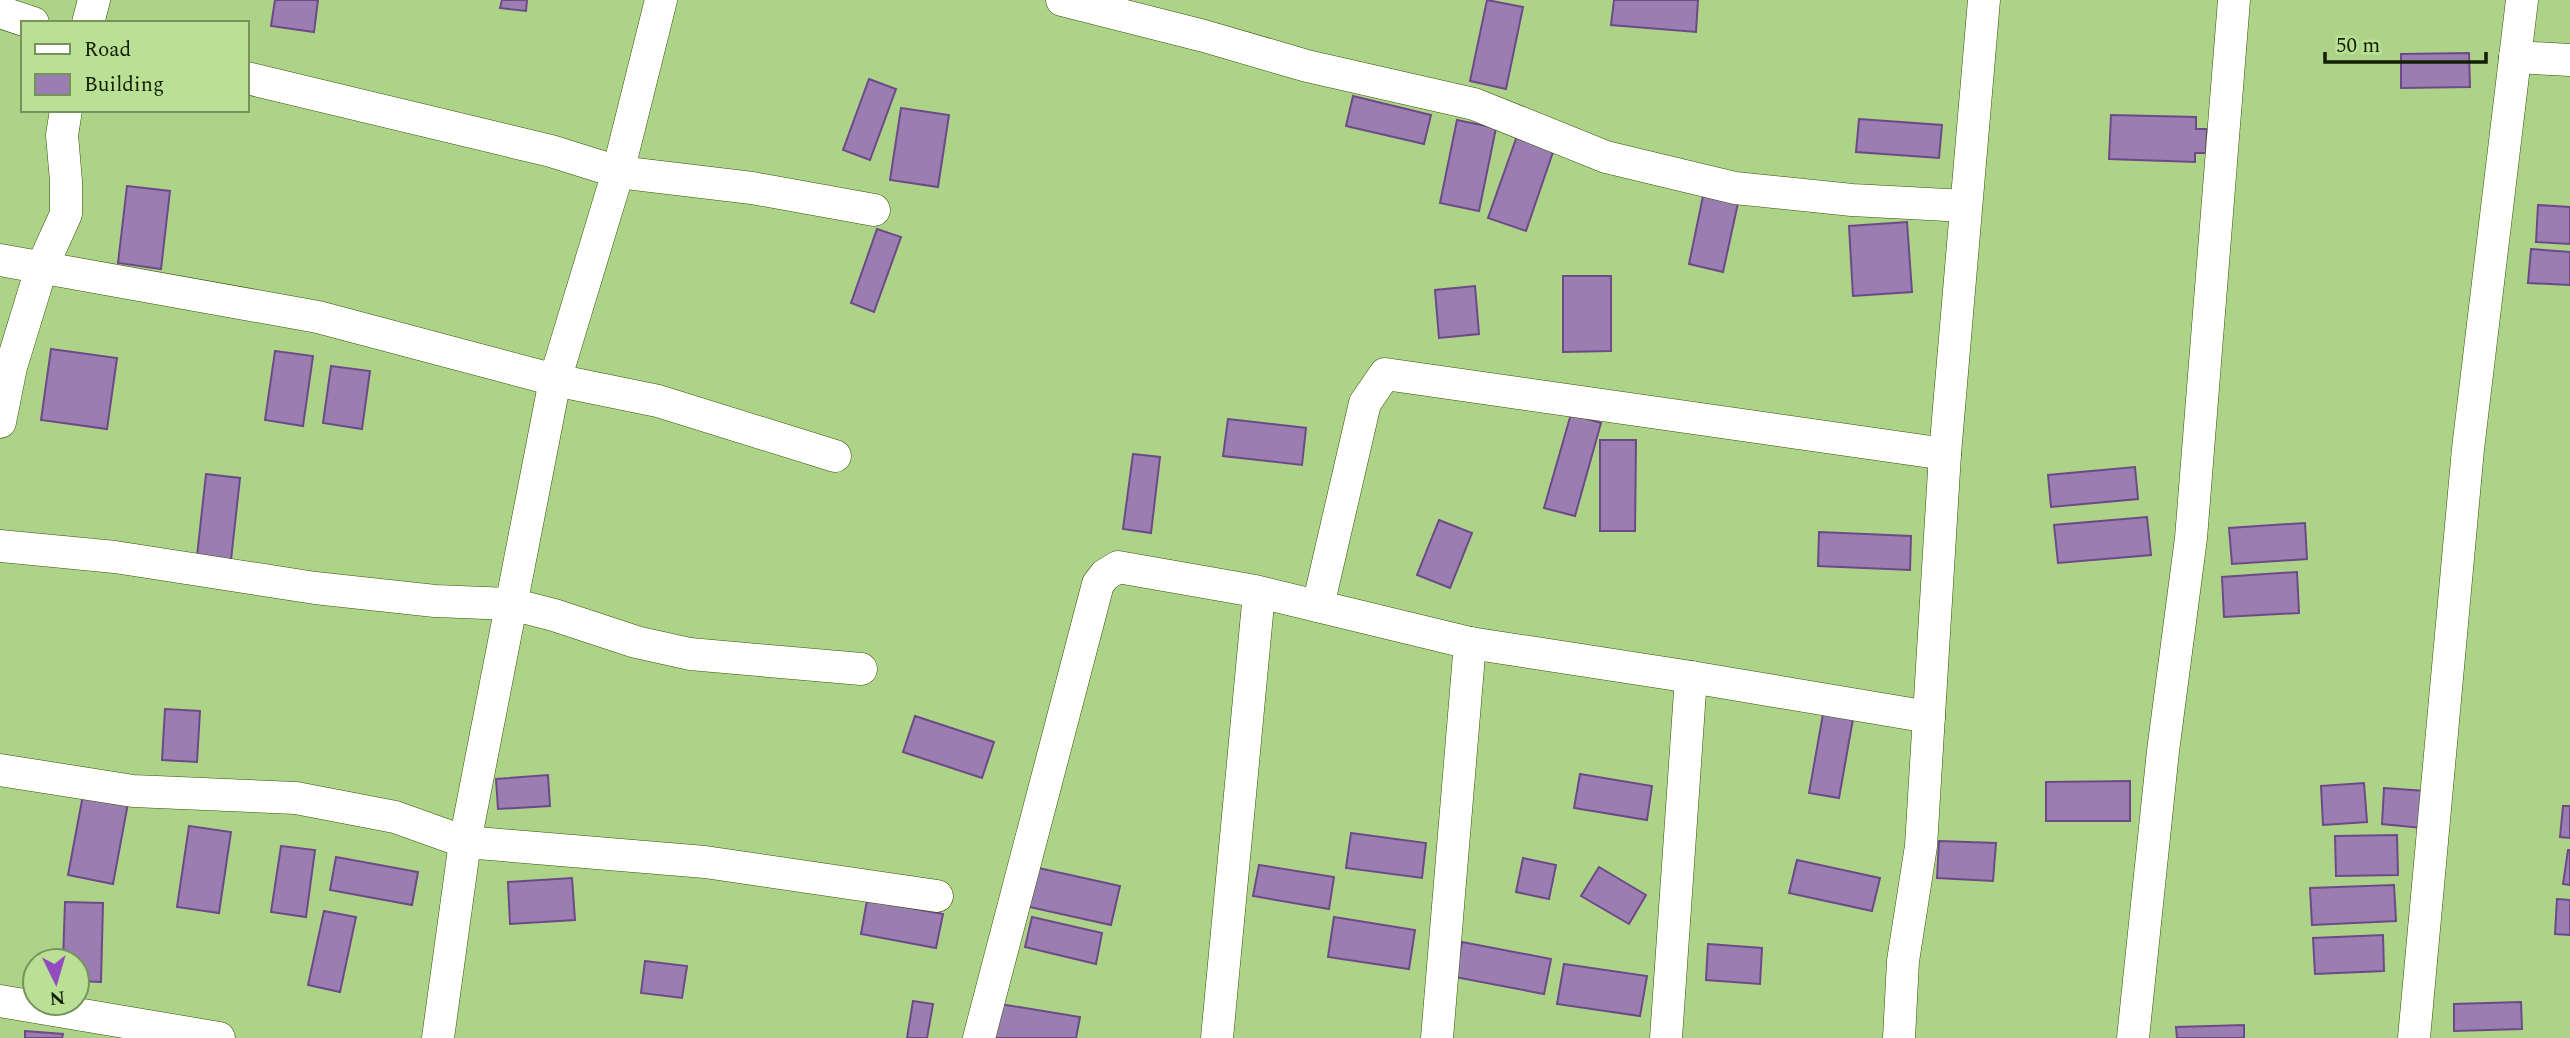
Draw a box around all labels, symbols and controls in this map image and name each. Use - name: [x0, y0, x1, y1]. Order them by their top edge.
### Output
- legend: [21, 21, 248, 112]
- scale bar: [2325, 21, 2486, 65]
- text: 50 m: [2336, 30, 2380, 62]
- text: Road: [84, 34, 131, 66]
- text: Building: [84, 69, 164, 101]
- north arrow: [21, 947, 91, 1017]
- text: N: [48, 982, 66, 1013]

